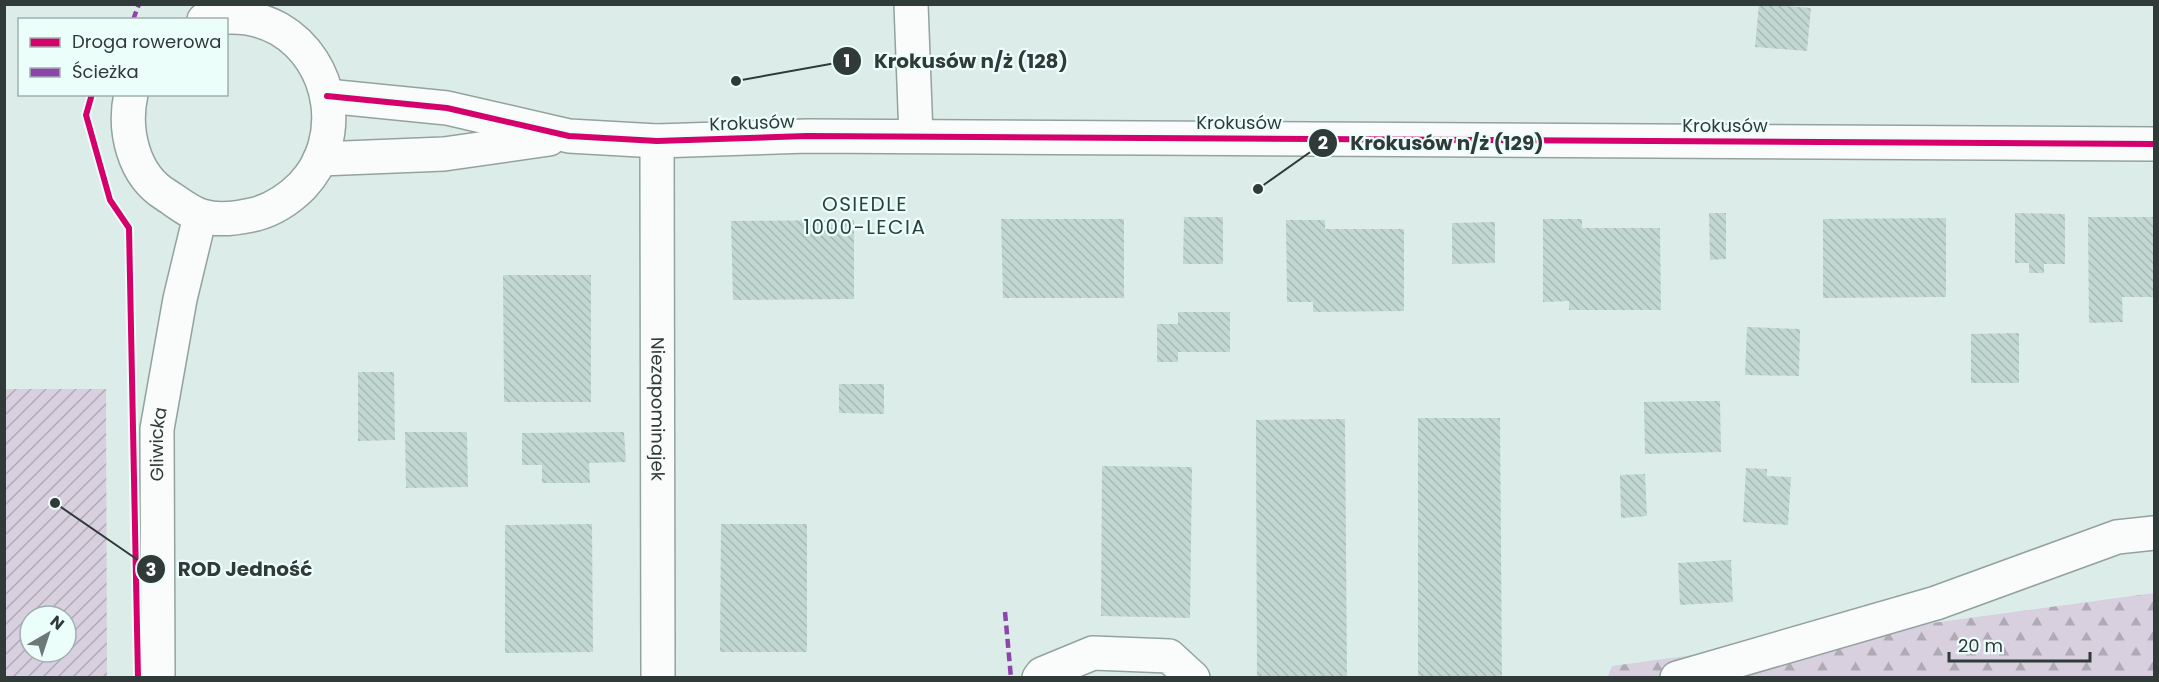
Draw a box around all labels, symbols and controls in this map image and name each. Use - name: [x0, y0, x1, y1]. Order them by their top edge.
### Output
- legend: [18, 18, 228, 96]
- text: Droga rowerowa: [72, 29, 221, 54]
- callout: Krokusów n/ż (128): [832, 42, 1081, 80]
- text: Krokusów n/ż (128): [874, 47, 1068, 75]
- text: 1: [844, 48, 850, 73]
- text: Ścieżka: [72, 59, 139, 84]
- street label: Krokusów: [709, 109, 795, 136]
- street label: Krokusów: [1196, 110, 1282, 135]
- street label: Krokusów: [1682, 113, 1768, 138]
- callout: Krokusów n/ż (129): [1308, 124, 1555, 162]
- text: Krokusów n/ż (129): [1350, 129, 1544, 157]
- text: 2: [1318, 130, 1328, 155]
- district label: OSIEDLE 1000-LECIA: [804, 190, 926, 241]
- street label: Niezapominajek: [645, 337, 671, 482]
- street label: Gliwicka: [144, 405, 173, 481]
- callout: ROD Jedność: [136, 550, 324, 588]
- text: ROD Jedność: [178, 555, 312, 583]
- text: 3: [146, 557, 156, 582]
- north arrow: [18, 604, 78, 664]
- text: N: [45, 610, 69, 635]
- scale bar: [1949, 625, 2090, 663]
- text: 20 m: [1958, 633, 2003, 658]

